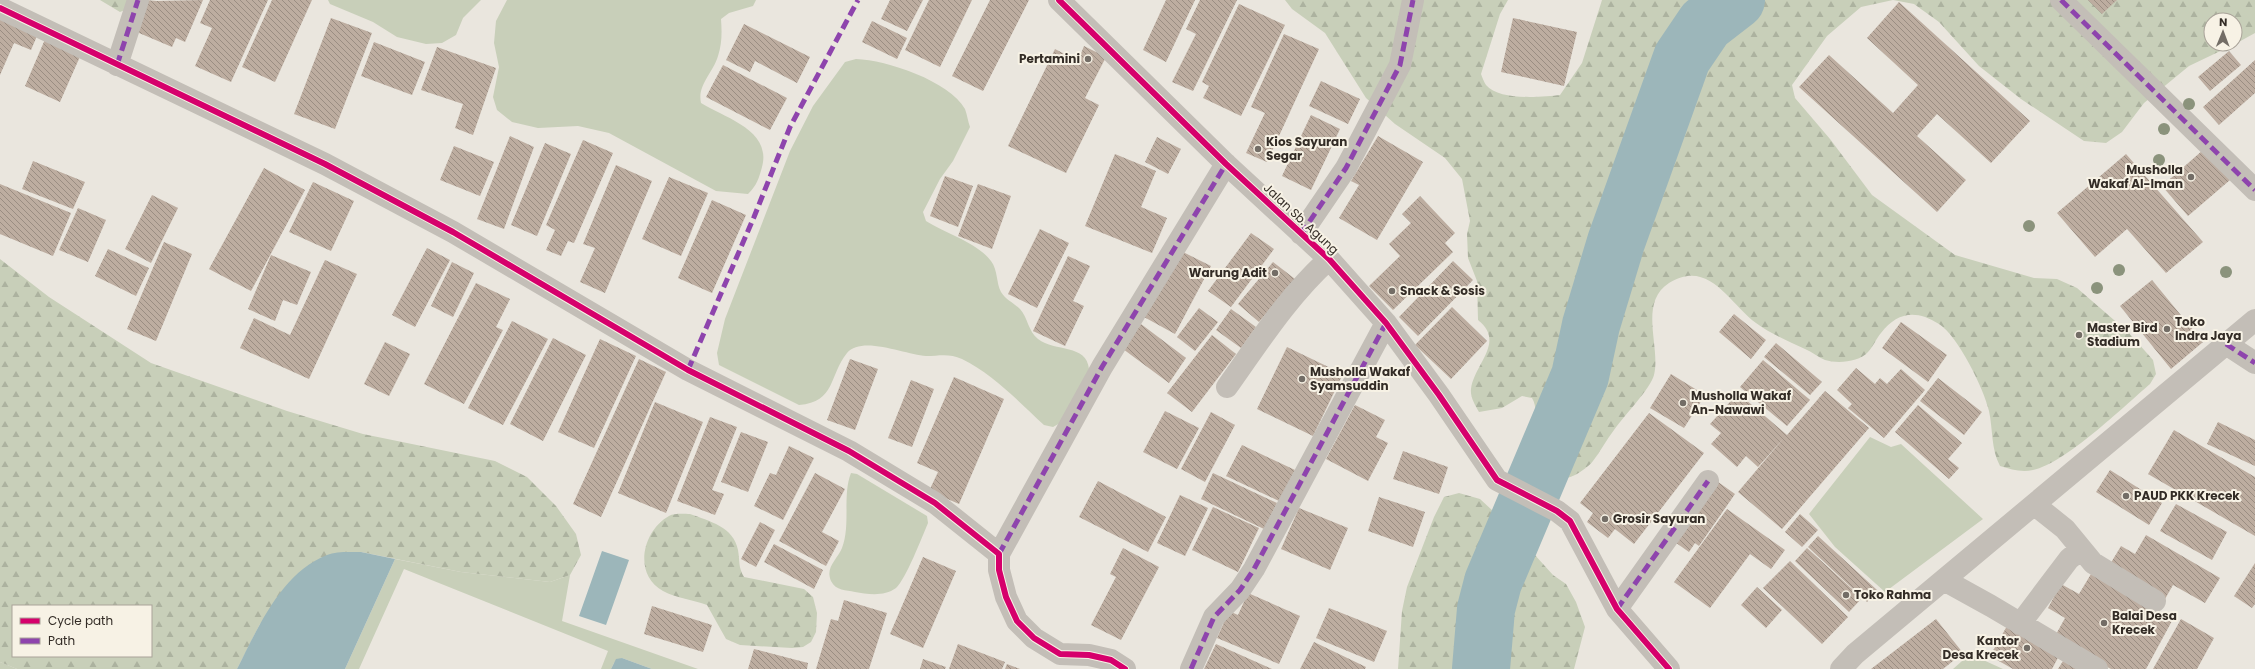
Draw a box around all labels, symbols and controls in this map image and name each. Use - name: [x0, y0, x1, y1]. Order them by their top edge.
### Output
- north arrow: [2203, 12, 2243, 52]
- text: N: [2219, 14, 2227, 30]
- place label: Pertamini: [1019, 50, 1080, 67]
- marker: Pertamini: [1083, 54, 1093, 64]
- place label: Kios Sayuran Segar: [1266, 133, 1347, 164]
- marker: Kios Sayuran Segar: [1253, 144, 1263, 154]
- place label: Musholla Wakaf Al-Iman: [2088, 161, 2183, 192]
- marker: Musholla Wakaf Al-Iman: [2186, 172, 2196, 182]
- street label: Jalan Sb. Agung: [1260, 179, 1343, 258]
- place label: Warung Adit: [1189, 264, 1267, 281]
- marker: Warung Adit: [1270, 268, 1280, 278]
- place label: Snack & Sosis: [1400, 282, 1485, 299]
- marker: Snack & Sosis: [1387, 286, 1397, 296]
- place label: Toko Indra Jaya: [2175, 313, 2241, 344]
- place label: Master Bird Stadium: [2087, 319, 2158, 350]
- marker: Toko Indra Jaya: [2162, 324, 2172, 334]
- marker: Master Bird Stadium: [2074, 330, 2084, 340]
- place label: Musholla Wakaf Syamsuddin: [1310, 363, 1411, 394]
- marker: Musholla Wakaf Syamsuddin: [1297, 374, 1307, 384]
- place label: Musholla Wakaf An-Nawawi: [1691, 387, 1792, 418]
- marker: Musholla Wakaf An-Nawawi: [1678, 398, 1688, 408]
- place label: PAUD PKK Krecek: [2134, 487, 2240, 504]
- marker: PAUD PKK Krecek: [2121, 491, 2131, 501]
- place label: Grosir Sayuran: [1613, 510, 1705, 527]
- marker: Grosir Sayuran: [1600, 514, 1610, 524]
- place label: Toko Rahma: [1854, 586, 1931, 603]
- marker: Toko Rahma: [1841, 590, 1851, 600]
- legend: [12, 605, 152, 657]
- place label: Balai Desa Krecek: [2112, 607, 2177, 638]
- text: Cycle path: [48, 612, 113, 629]
- marker: Balai Desa Krecek: [2099, 618, 2109, 628]
- text: Path: [48, 632, 75, 649]
- place label: Kantor Desa Krecek: [1943, 632, 2020, 663]
- marker: Kantor Desa Krecek: [2022, 643, 2032, 653]

